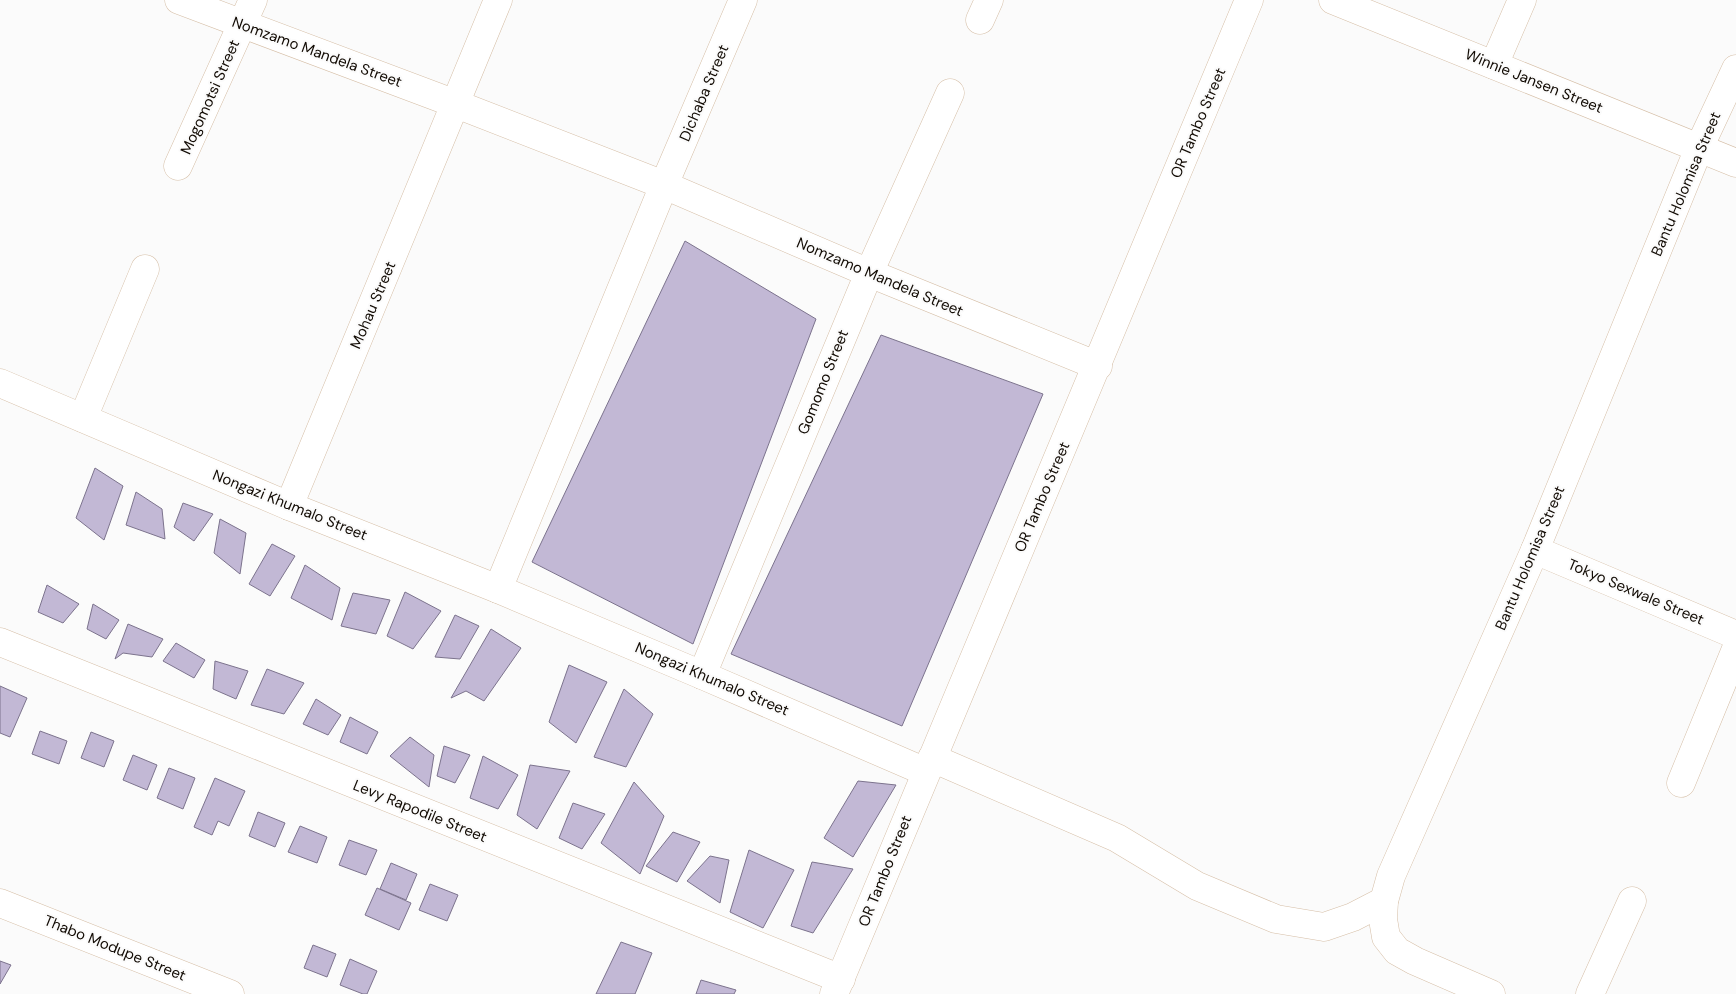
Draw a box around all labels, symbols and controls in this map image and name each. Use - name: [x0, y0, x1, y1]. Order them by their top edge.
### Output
- street label: Nomzamo Mandela Street: [229, 12, 405, 92]
- street label: Mogomotsi Street: [176, 36, 244, 158]
- street label: Dichaba Street: [675, 41, 733, 144]
- street label: Winnie Jansen Street: [1462, 44, 1606, 118]
- street label: OR Tambo Street: [1166, 65, 1230, 181]
- street label: Bantu Holomisa Street: [1647, 109, 1725, 259]
- street label: Nomzamo Mandela Street: [794, 233, 966, 321]
- street label: Mohau Street: [346, 258, 400, 352]
- street label: Gomomo Street: [793, 327, 853, 437]
- street label: OR Tambo Street: [1010, 439, 1074, 555]
- street label: Nongazi Khumalo Street: [210, 465, 370, 545]
- street label: Bantu Holomisa Street: [1491, 483, 1569, 633]
- street label: Tokyo Sexwale Street: [1565, 554, 1707, 630]
- street label: Nongazi Khumalo Street: [632, 638, 792, 721]
- street label: Levy Rapodile Street: [350, 775, 490, 847]
- street label: OR Tambo Street: [854, 812, 916, 930]
- street label: Thabo Modupe Street: [41, 910, 189, 986]

